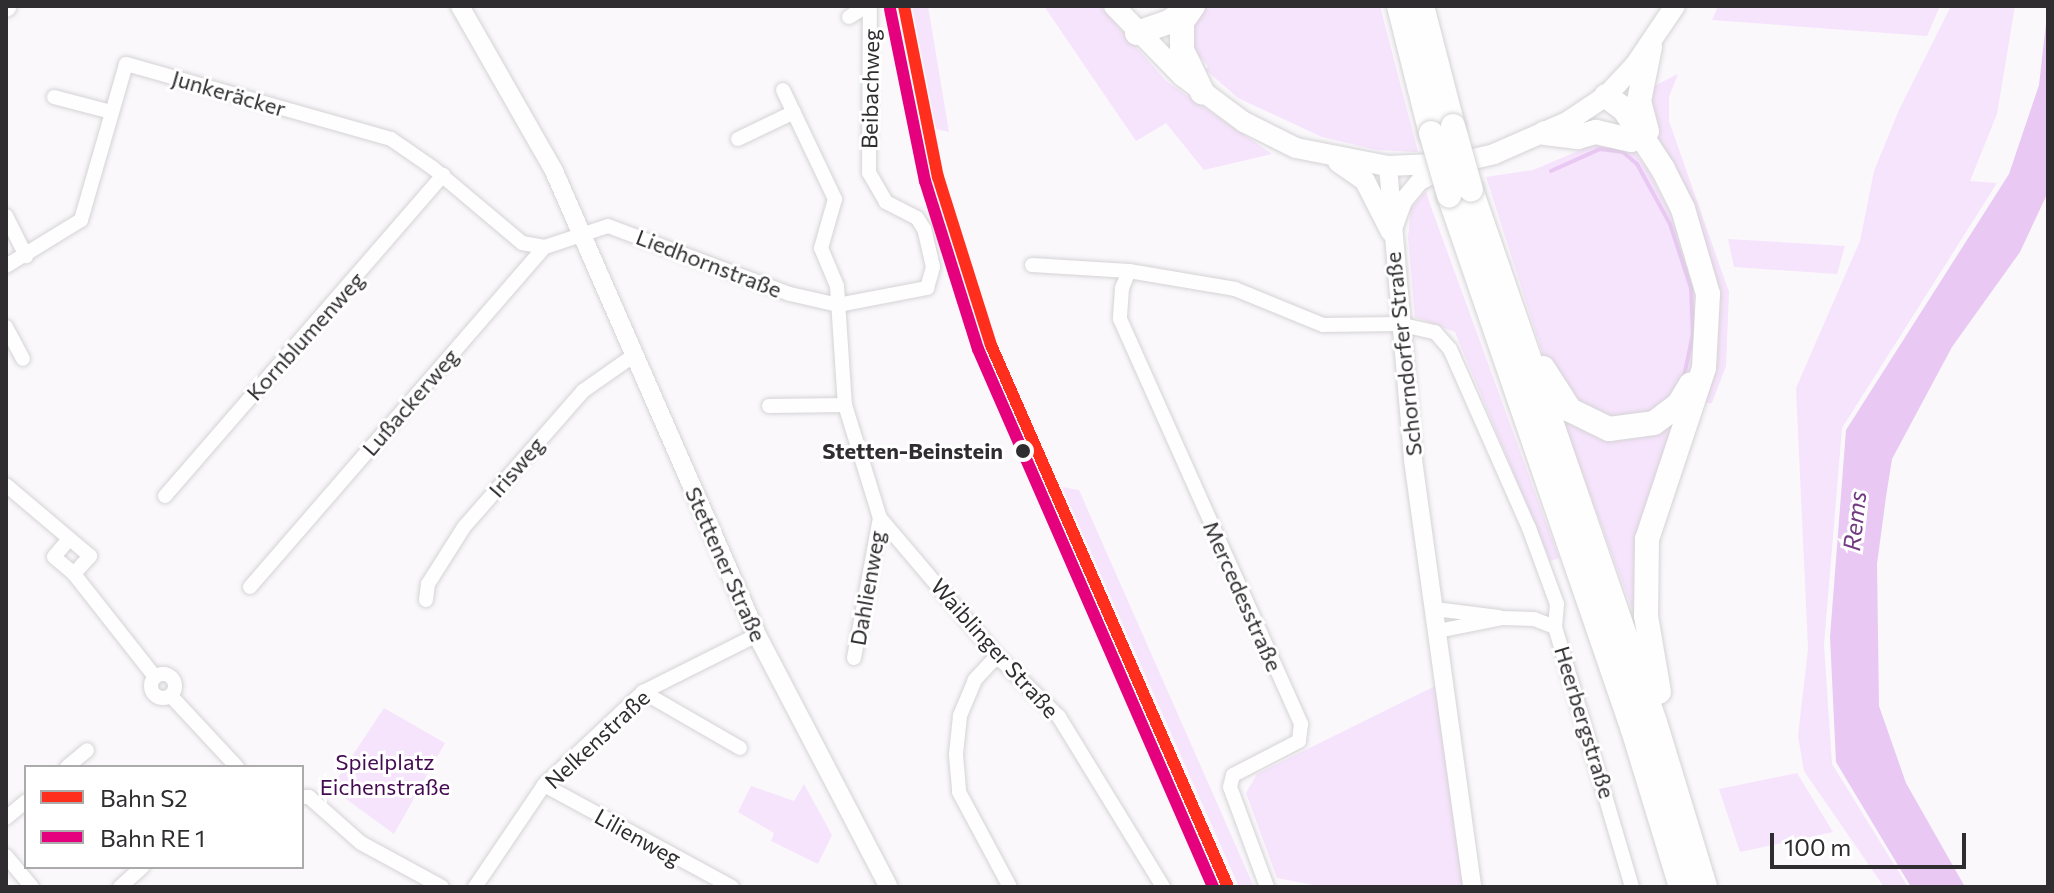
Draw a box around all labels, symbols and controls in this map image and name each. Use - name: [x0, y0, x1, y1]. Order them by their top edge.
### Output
- street label: Beibachweg: [856, 29, 884, 149]
- street label: Junkeräcker: [169, 64, 289, 122]
- street label: Liedhornstraße: [633, 223, 785, 303]
- street label: Schorndorfer Straße: [1379, 251, 1427, 457]
- street label: Kornblumenweg: [241, 266, 369, 406]
- street label: Lußackerweg: [356, 343, 464, 461]
- street label: Irisweg: [483, 431, 549, 503]
- place label: Stetten-Beinstein: [822, 438, 1003, 464]
- marker: Stetten-Beinstein: [1010, 438, 1036, 464]
- street label: Stettener Straße: [680, 483, 772, 645]
- water label: Rems: [1837, 490, 1871, 552]
- street label: Mercedesstraße: [1198, 517, 1288, 675]
- street label: Dahlienweg: [844, 528, 890, 648]
- street label: Waiblinger Straße: [926, 573, 1064, 723]
- street label: Heerbergstraße: [1549, 643, 1621, 801]
- street label: Nelkenstraße: [539, 684, 655, 794]
- park label: Spielplatz Eichenstraße: [320, 748, 450, 800]
- legend: [24, 765, 304, 869]
- text: Bahn S2: [100, 783, 188, 812]
- street label: Lilienweg: [590, 803, 686, 871]
- scale bar: [1774, 817, 1970, 867]
- text: Bahn RE 1: [100, 823, 205, 852]
- text: 100 m: [1784, 832, 1851, 861]

